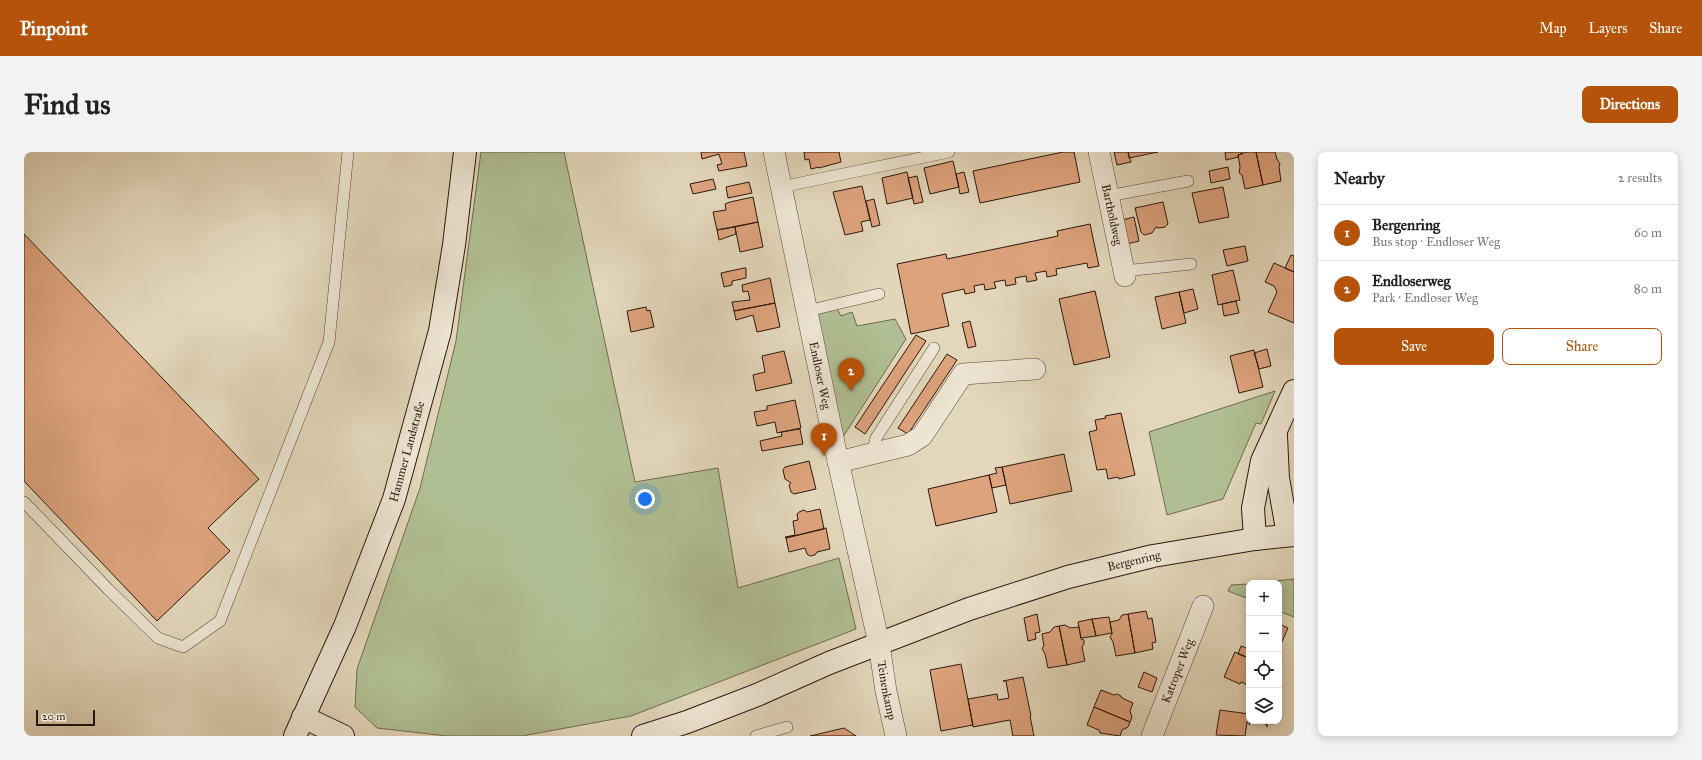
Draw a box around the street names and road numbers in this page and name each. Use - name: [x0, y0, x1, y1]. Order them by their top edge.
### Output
- street label: Bartholdweg: [1099, 183, 1125, 247]
- street label: Endloser Weg: [806, 340, 834, 411]
- street label: Hammer Landstraße: [387, 400, 427, 504]
- street label: Bergenring: [1106, 548, 1162, 574]
- street label: Katroper Weg: [1159, 636, 1198, 705]
- street label: Teinenkamp: [875, 660, 899, 721]

